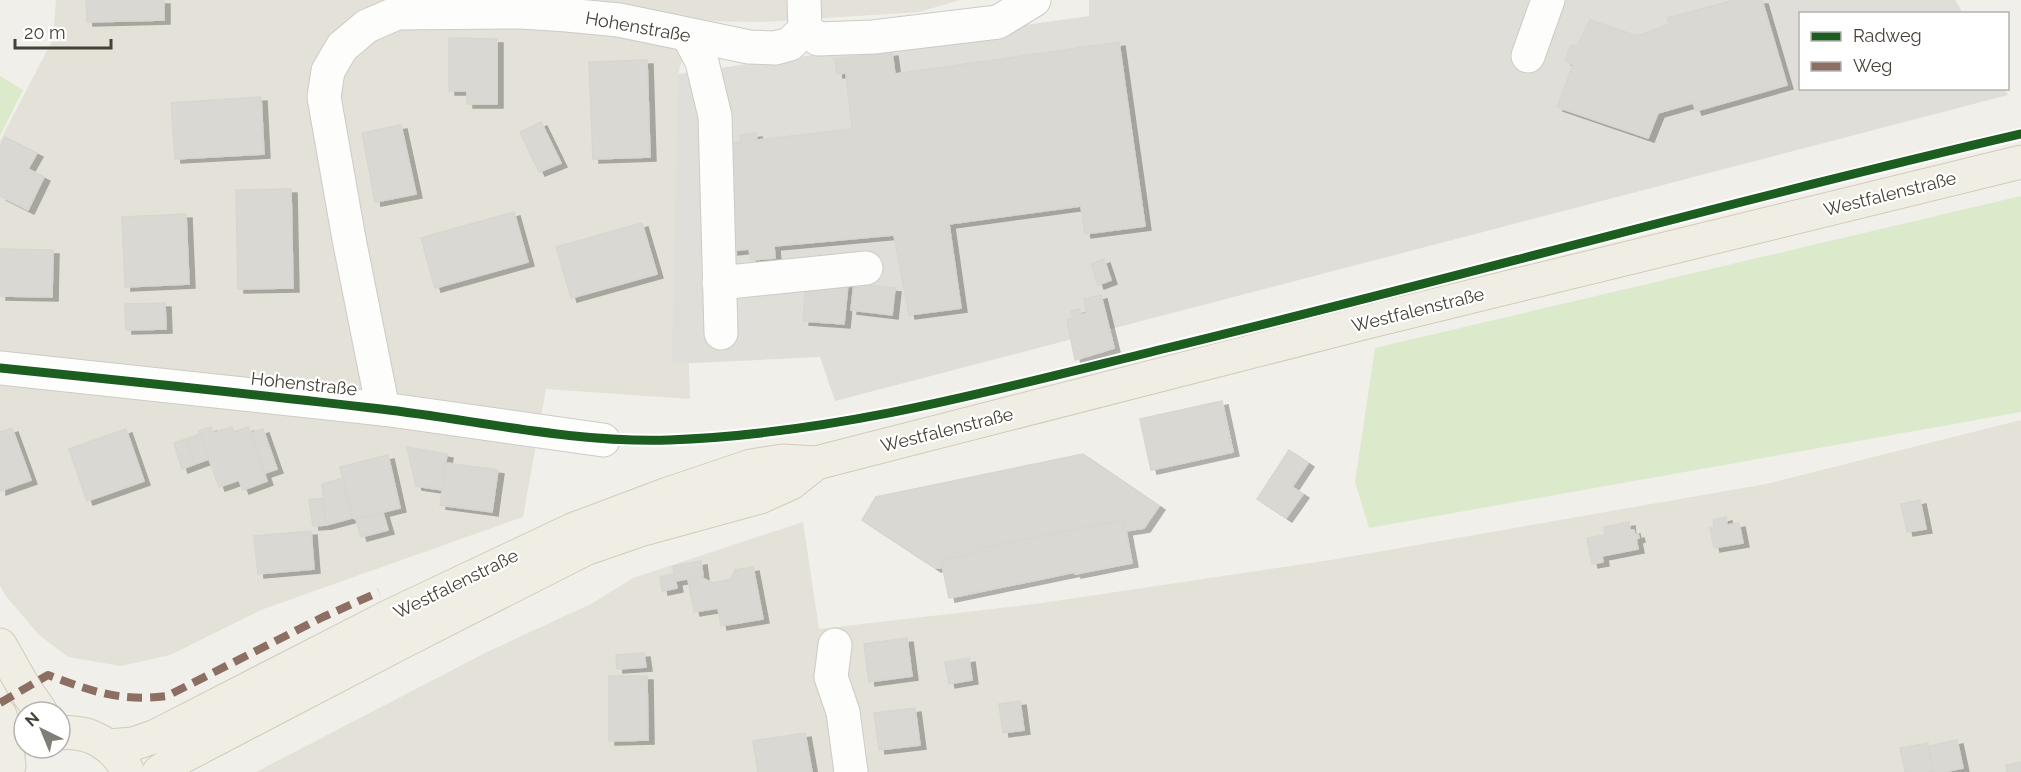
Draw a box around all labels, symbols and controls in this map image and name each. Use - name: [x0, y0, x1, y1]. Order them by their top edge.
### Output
- street label: Hohenstraße: [584, 7, 693, 46]
- scale bar: [15, 12, 111, 50]
- legend: [1799, 12, 2009, 90]
- text: 20 m: [24, 22, 66, 43]
- text: Radweg: [1853, 25, 1922, 46]
- text: Weg: [1853, 55, 1892, 76]
- street label: Westfalenstraße: [1821, 167, 1959, 220]
- street label: Westfalenstraße: [1349, 283, 1487, 336]
- street label: Hohenstraße: [250, 367, 359, 400]
- street label: Westfalenstraße: [878, 403, 1016, 456]
- street label: Westfalenstraße: [390, 544, 522, 623]
- north arrow: [12, 700, 72, 760]
- text: N: [21, 708, 43, 731]

